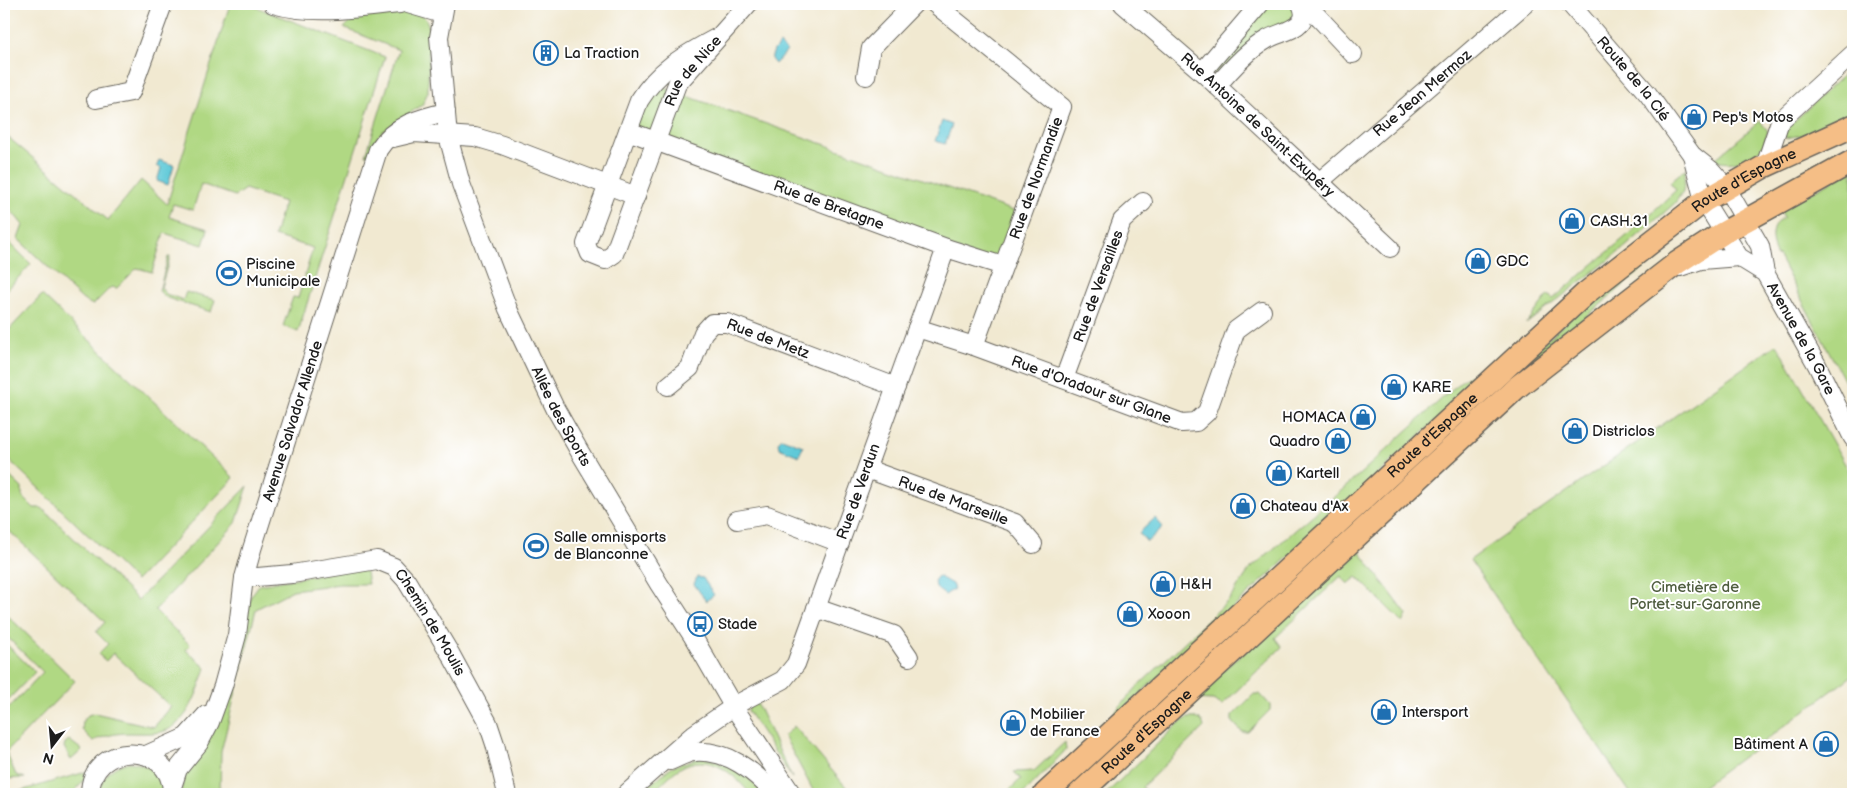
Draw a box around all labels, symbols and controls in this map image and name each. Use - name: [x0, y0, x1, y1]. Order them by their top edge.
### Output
- street label: Rue de Nice: [661, 31, 726, 109]
- street label: Route de la Clé: [1592, 33, 1674, 125]
- building icon: La Traction: [533, 40, 559, 66]
- place label: La Traction: [564, 44, 639, 63]
- street label: Rue Jean Mermoz: [1369, 45, 1476, 141]
- street label: Rue Antoine de Saint-Exupéry: [1176, 49, 1339, 202]
- shop icon: Pep's Motos: [1681, 104, 1707, 130]
- place label: Pep's Motos: [1712, 108, 1794, 127]
- street label: Rue de Normandie: [1005, 114, 1068, 242]
- street label: Route d'Espagne: [1688, 144, 1799, 217]
- street label: Rue de Bretagne: [771, 176, 887, 234]
- shop icon: CASH.31: [1559, 208, 1585, 234]
- place label: CASH.31: [1590, 212, 1648, 231]
- street label: Rue de Versailles: [1069, 227, 1128, 345]
- shop icon: GDC: [1465, 248, 1491, 274]
- place label: GDC: [1496, 252, 1529, 271]
- place label: Piscine Municipale: [246, 255, 320, 291]
- sports icon: Piscine Municipale: [216, 260, 242, 286]
- street label: Avenue de la Gare: [1762, 279, 1839, 398]
- street label: Rue de Metz: [724, 315, 813, 364]
- street label: Avenue Salvador Allende: [259, 338, 327, 504]
- street label: Rue d'Oradour sur Glane: [1008, 352, 1174, 428]
- street label: Allée des Sports: [527, 364, 595, 470]
- shop icon: KARE: [1381, 374, 1407, 400]
- place label: KARE: [1412, 378, 1452, 397]
- street label: Route d'Espagne: [1383, 389, 1482, 482]
- shop icon: HOMACA: [1350, 404, 1376, 430]
- place label: HOMACA: [1282, 408, 1347, 427]
- shop icon: Districlos: [1562, 418, 1588, 444]
- place label: Districlos: [1592, 422, 1655, 441]
- shop icon: Quadro: [1325, 428, 1351, 454]
- place label: Quadro: [1269, 432, 1320, 451]
- street label: Rue de Verdun: [833, 441, 885, 542]
- shop icon: Kartell: [1266, 460, 1292, 486]
- place label: Kartell: [1296, 464, 1339, 483]
- street label: Rue de Marseille: [896, 472, 1011, 530]
- shop icon: Chateau d'Ax: [1230, 493, 1256, 519]
- place label: Chateau d'Ax: [1260, 497, 1349, 516]
- place label: Salle omnisports de Blanconne: [554, 528, 667, 564]
- sports icon: Salle omnisports de Blanconne: [523, 533, 549, 559]
- street label: Chemin de Moulis: [390, 565, 470, 680]
- shop icon: H&H: [1150, 571, 1176, 597]
- place label: H&H: [1180, 575, 1212, 594]
- park label: Cimetière de Portet-sur-Garonne: [1629, 578, 1761, 614]
- shop icon: Xooon: [1117, 601, 1143, 627]
- place label: Xooon: [1147, 605, 1190, 624]
- bus stop icon: Stade: [687, 611, 713, 637]
- place label: Stade: [718, 615, 757, 634]
- street label: Route d'Espagne: [1097, 685, 1196, 779]
- shop icon: Intersport: [1371, 699, 1397, 725]
- place label: Intersport: [1402, 703, 1469, 722]
- place label: Mobilier de France: [1030, 705, 1100, 741]
- shop icon: Mobilier de France: [1000, 710, 1026, 736]
- north arrow: [28, 720, 78, 770]
- shop icon: Bâtiment A: [1813, 731, 1839, 757]
- place label: Bâtiment A: [1734, 735, 1809, 754]
- text: N: [41, 748, 56, 768]

